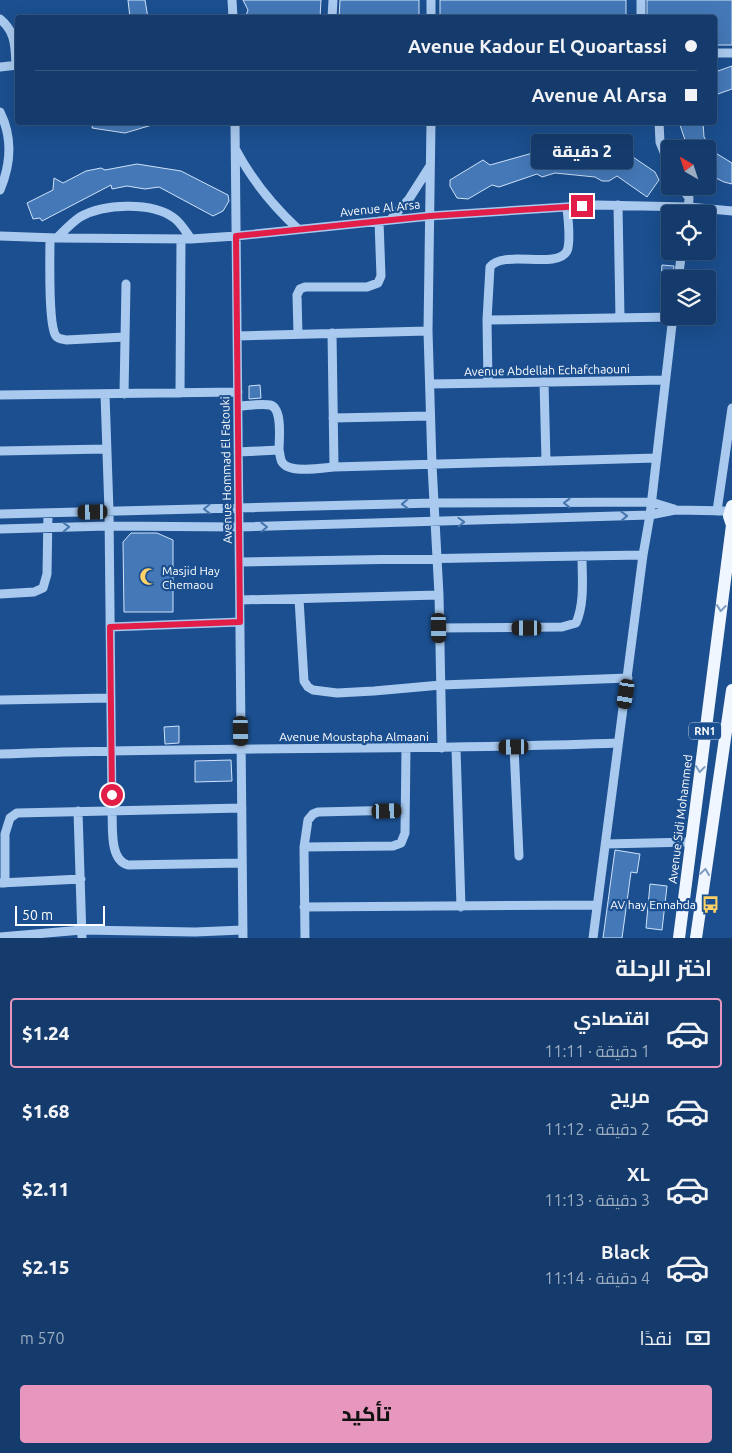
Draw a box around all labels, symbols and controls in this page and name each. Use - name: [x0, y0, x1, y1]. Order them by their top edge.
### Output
- text: Avenue Kadour El Quoartassi: [408, 35, 667, 57]
- text: Avenue Al Arsa: [532, 84, 667, 106]
- callout: 2 دقيقة: [531, 134, 633, 168]
- north arrow: [661, 140, 716, 195]
- map controls: [661, 140, 716, 325]
- text: 2 دقيقة: [552, 142, 612, 160]
- route end: [571, 195, 593, 217]
- street label: Avenue Al Arsa: [339, 197, 421, 219]
- button: locate: [661, 205, 716, 260]
- button: layers: [661, 270, 716, 325]
- street label: Avenue Abdellah Echafchaouni: [464, 362, 630, 378]
- street label: Avenue Hommad El Fatouki: [218, 396, 234, 544]
- one-way arrow: [563, 498, 570, 508]
- one-way arrow: [400, 499, 408, 509]
- car: [77, 504, 108, 520]
- one-way arrow: [203, 504, 211, 514]
- one-way arrow: [620, 511, 628, 522]
- one-way arrow: [457, 516, 465, 527]
- one-way arrow: [260, 521, 268, 532]
- one-way arrow: [62, 522, 70, 532]
- place label: Masjid Hay Chemaou: [162, 564, 220, 591]
- mosque icon: Masjid Hay Chemaou: [138, 567, 158, 587]
- one-way arrow: [716, 604, 727, 612]
- car: [431, 613, 446, 643]
- car: [512, 621, 542, 636]
- car: [616, 678, 635, 710]
- car: [233, 716, 248, 746]
- road number: RN1: [689, 722, 721, 739]
- street label: Avenue Moustapha Almaani: [279, 730, 429, 743]
- car: [498, 739, 529, 755]
- street label: Avenue Sidi Mohammed: [666, 754, 694, 884]
- one-way arrow: [696, 765, 706, 773]
- route start: [101, 784, 123, 806]
- car: [371, 803, 402, 819]
- one-way arrow: [699, 868, 710, 876]
- bus stop icon: AV hay Ennahda: [700, 894, 720, 914]
- place label: AV hay Ennahda: [610, 898, 696, 911]
- scale bar: [15, 903, 105, 926]
- text: 50 m: [22, 907, 53, 923]
- text: اختر الرحلة: [615, 955, 712, 980]
- text: اقتصادي: [574, 1007, 650, 1029]
- icon: car: [665, 1011, 710, 1056]
- text: $1.24: [22, 1022, 70, 1044]
- text: 1 دقيقة · 11:11: [544, 1042, 650, 1060]
- text: مريح: [610, 1085, 650, 1107]
- icon: car: [665, 1089, 710, 1134]
- text: $1.68: [22, 1100, 70, 1122]
- text: 2 دقيقة · 11:12: [544, 1120, 650, 1138]
- text: XL: [627, 1163, 650, 1185]
- icon: car: [665, 1167, 710, 1212]
- text: $2.11: [22, 1178, 70, 1200]
- text: 3 دقيقة · 11:13: [544, 1191, 650, 1209]
- text: Black: [601, 1241, 650, 1263]
- icon: car: [665, 1245, 710, 1290]
- text: $2.15: [22, 1256, 70, 1278]
- text: 4 دقيقة · 11:14: [544, 1269, 650, 1287]
- icon: cash: [684, 1324, 712, 1352]
- text: نقدًا: [640, 1327, 672, 1349]
- text: 570 m: [20, 1329, 65, 1347]
- button: تأكيد: [20, 1385, 712, 1443]

